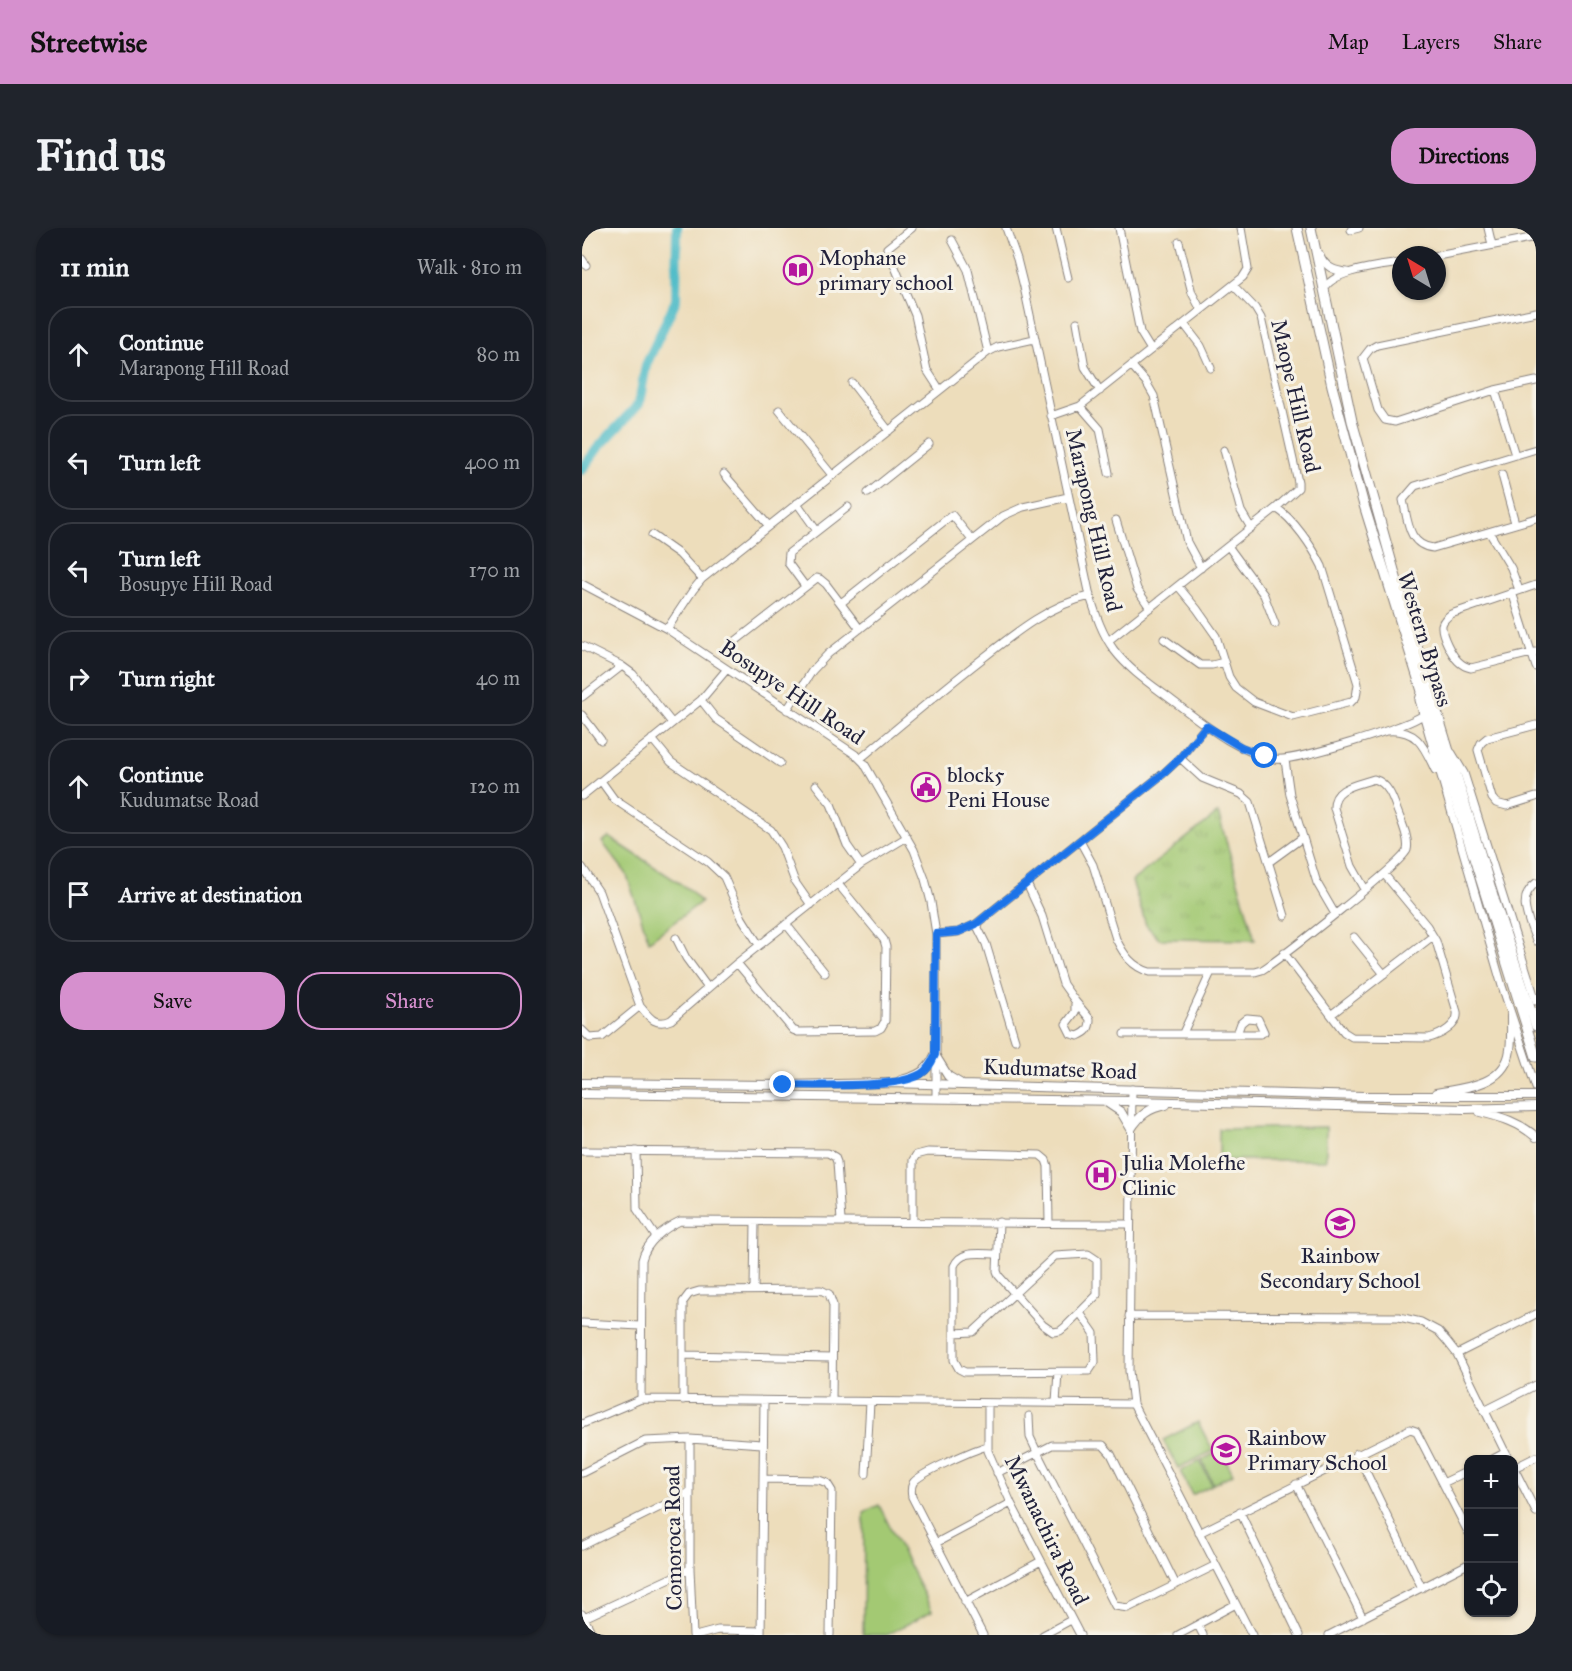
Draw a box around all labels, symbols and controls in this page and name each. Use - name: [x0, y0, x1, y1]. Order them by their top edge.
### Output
- text: Streetwise: [30, 25, 147, 60]
- text: Map: [1328, 29, 1369, 55]
- text: Layers: [1402, 29, 1460, 55]
- text: Share: [1493, 29, 1542, 55]
- button: Directions: [1391, 128, 1536, 184]
- text: Find us: [36, 130, 166, 182]
- place label: Mophane primary school: [818, 244, 953, 296]
- north arrow: [1392, 246, 1446, 300]
- text: 11 min: [60, 251, 129, 283]
- library icon: Mophane primary school: [782, 254, 814, 286]
- text: Walk · 810 m: [417, 255, 522, 279]
- street label: Maope Hill Road: [1265, 317, 1327, 475]
- text: Continue: [119, 329, 204, 356]
- icon: ahead: [62, 338, 95, 371]
- text: 80 m: [477, 342, 520, 366]
- text: Marapong Hill Road: [119, 356, 289, 380]
- street label: Marapong Hill Road: [1060, 426, 1128, 614]
- icon: left: [62, 446, 95, 479]
- text: Turn left: [119, 449, 201, 476]
- text: 400 m: [464, 450, 520, 474]
- text: Turn left: [119, 545, 201, 572]
- icon: left: [62, 554, 95, 587]
- text: 170 m: [469, 558, 520, 582]
- street label: Western Bypass: [1392, 568, 1458, 710]
- text: Bosupye Hill Road: [119, 572, 273, 596]
- street label: Bosupye Hill Road: [714, 634, 870, 750]
- icon: right: [62, 662, 95, 695]
- text: Turn right: [119, 665, 215, 692]
- text: 40 m: [476, 666, 520, 690]
- route start: [1251, 742, 1277, 768]
- text: Continue: [119, 761, 204, 788]
- place label: block5 Peni House: [947, 761, 1050, 813]
- icon: ahead: [62, 770, 95, 803]
- public building icon: block5 Peni House: [910, 771, 942, 803]
- text: 120 m: [469, 774, 520, 798]
- text: Kudumatse Road: [119, 788, 259, 812]
- icon: arrive: [62, 878, 95, 911]
- text: Arrive at destination: [119, 881, 302, 908]
- button: Save: [60, 972, 285, 1030]
- button: Share: [297, 972, 522, 1030]
- street label: Kudumatse Road: [983, 1053, 1137, 1085]
- route end: [769, 1071, 795, 1097]
- place label: Julia Molefhe Clinic: [1120, 1149, 1246, 1201]
- hospital icon: Julia Molefhe Clinic: [1085, 1159, 1117, 1191]
- school or university icon: Rainbow Secondary School: [1324, 1207, 1356, 1239]
- place label: Rainbow Secondary School: [1260, 1242, 1420, 1294]
- place label: Rainbow Primary School: [1247, 1424, 1387, 1476]
- school or university icon: Rainbow Primary School: [1210, 1434, 1242, 1466]
- street label: Mwanachira Road: [999, 1450, 1095, 1610]
- map controls: [1464, 1455, 1518, 1617]
- button: +: [1464, 1455, 1518, 1509]
- street label: Comoroca Road: [658, 1465, 688, 1611]
- button: −: [1464, 1509, 1518, 1563]
- button: locate: [1464, 1563, 1518, 1617]

